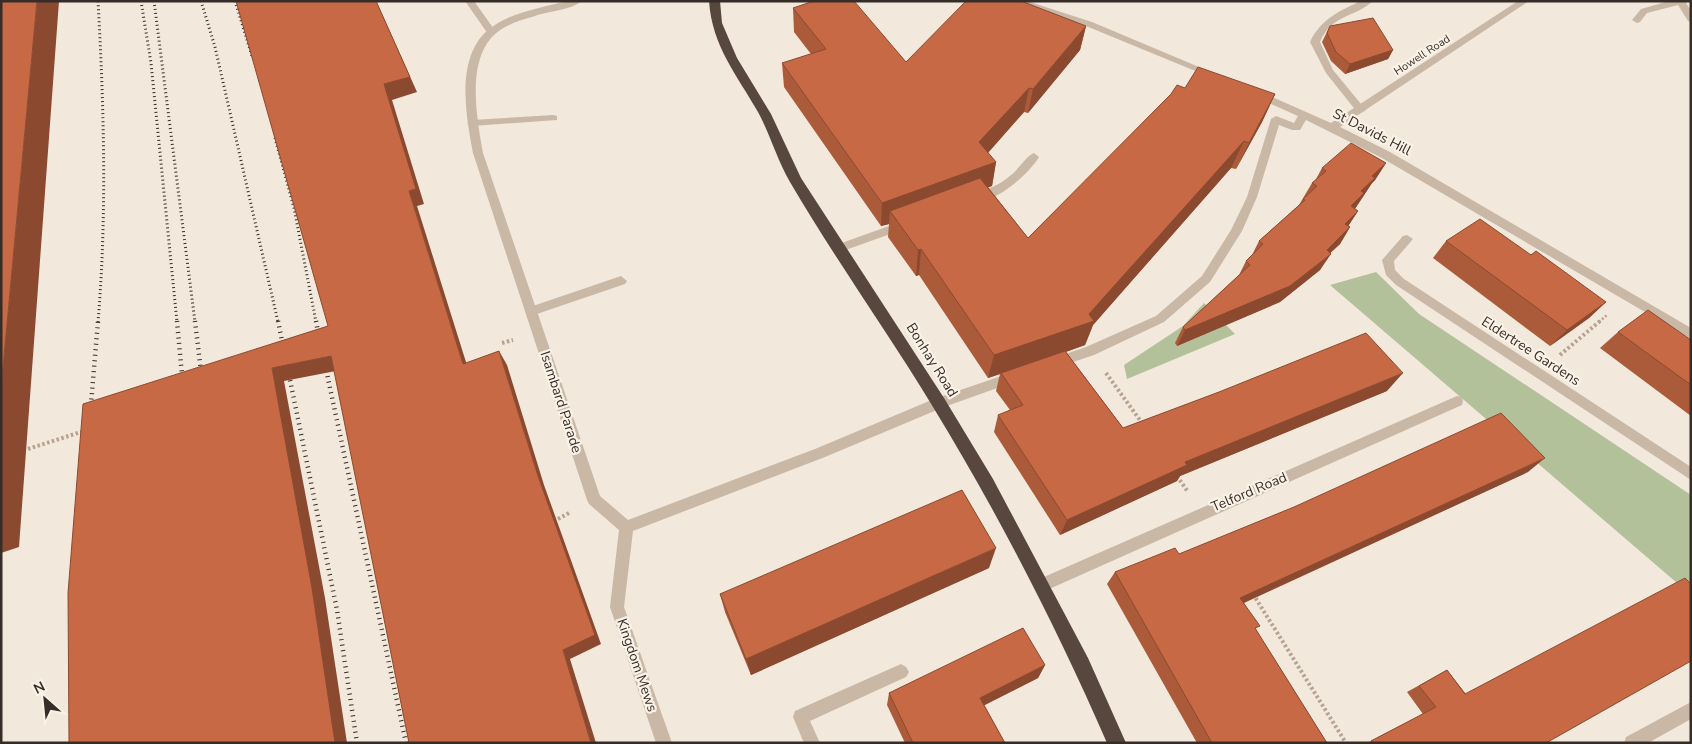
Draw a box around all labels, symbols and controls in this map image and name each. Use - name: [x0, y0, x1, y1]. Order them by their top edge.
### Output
- street label: Howell Road: [1391, 31, 1453, 79]
- street label: St Davids Hill: [1329, 104, 1415, 160]
- street label: Eldertree Gardens: [1478, 312, 1584, 390]
- street label: Bonhay Road: [902, 319, 962, 401]
- street label: Isambard Parade: [536, 349, 586, 455]
- street label: Telford Road: [1208, 468, 1290, 516]
- street label: Kingdom Mews: [612, 616, 662, 714]
- north arrow: [20, 674, 70, 724]
- text: N: [30, 677, 48, 699]

